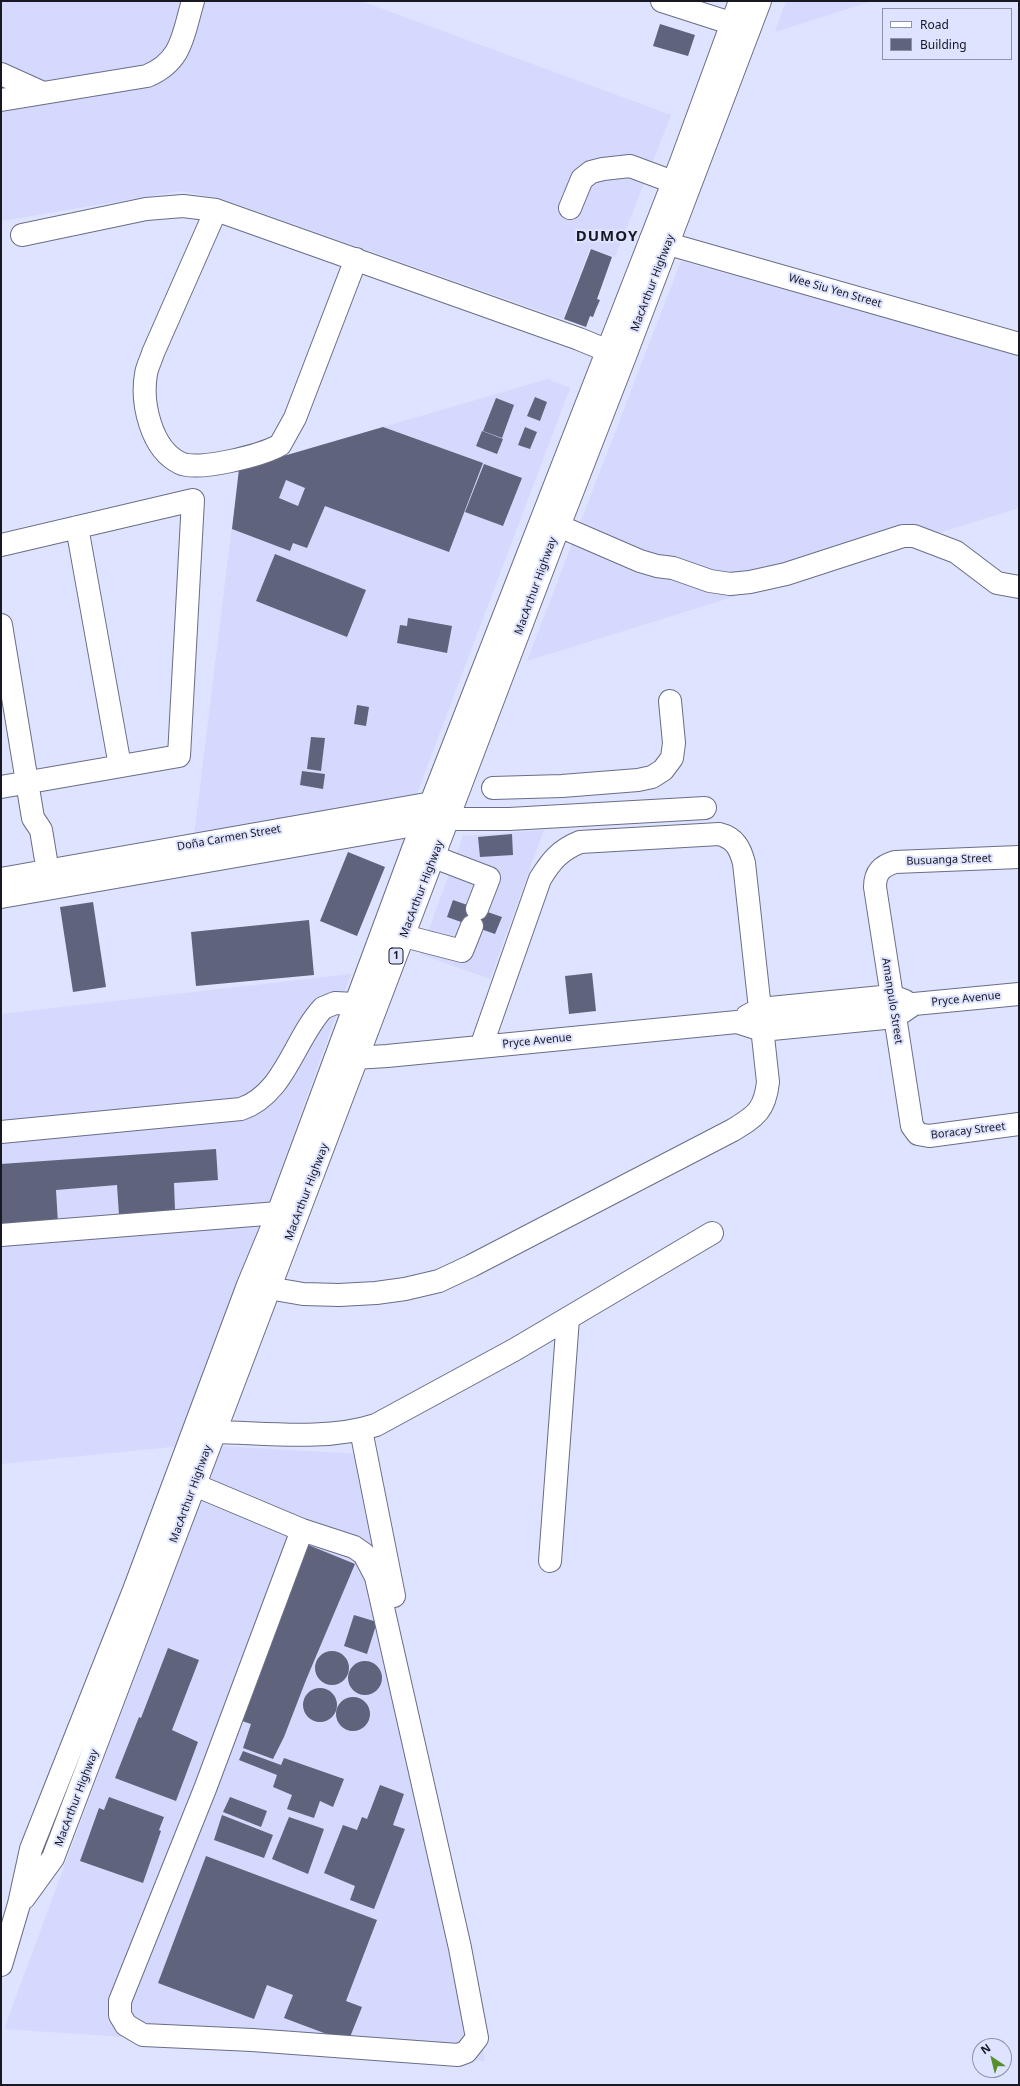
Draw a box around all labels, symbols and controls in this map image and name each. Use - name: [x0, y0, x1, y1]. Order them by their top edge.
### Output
- legend: [882, 8, 1012, 60]
- text: Road: [920, 16, 949, 33]
- text: Building: [920, 36, 967, 53]
- district label: DUMOY: [576, 228, 638, 246]
- street label: MacArthur Highway: [628, 233, 678, 333]
- street label: Wee Siu Yen Street: [787, 271, 883, 311]
- street label: MacArthur Highway: [512, 535, 560, 637]
- street label: Doña Carmen Street: [176, 822, 282, 854]
- street label: MacArthur Highway: [397, 839, 447, 939]
- street label: Busuanga Street: [906, 852, 992, 868]
- road number: 1: [389, 948, 403, 964]
- street label: Amanpulo Street: [879, 957, 905, 1045]
- street label: Pryce Avenue: [931, 989, 1001, 1009]
- street label: Pryce Avenue: [502, 1031, 572, 1051]
- street label: Boracay Street: [930, 1120, 1006, 1142]
- street label: MacArthur Highway: [282, 1142, 332, 1242]
- street label: MacArthur Highway: [167, 1443, 215, 1545]
- street label: MacArthur Highway: [52, 1748, 102, 1848]
- north arrow: [972, 2038, 1012, 2078]
- text: N: [977, 2040, 993, 2057]

